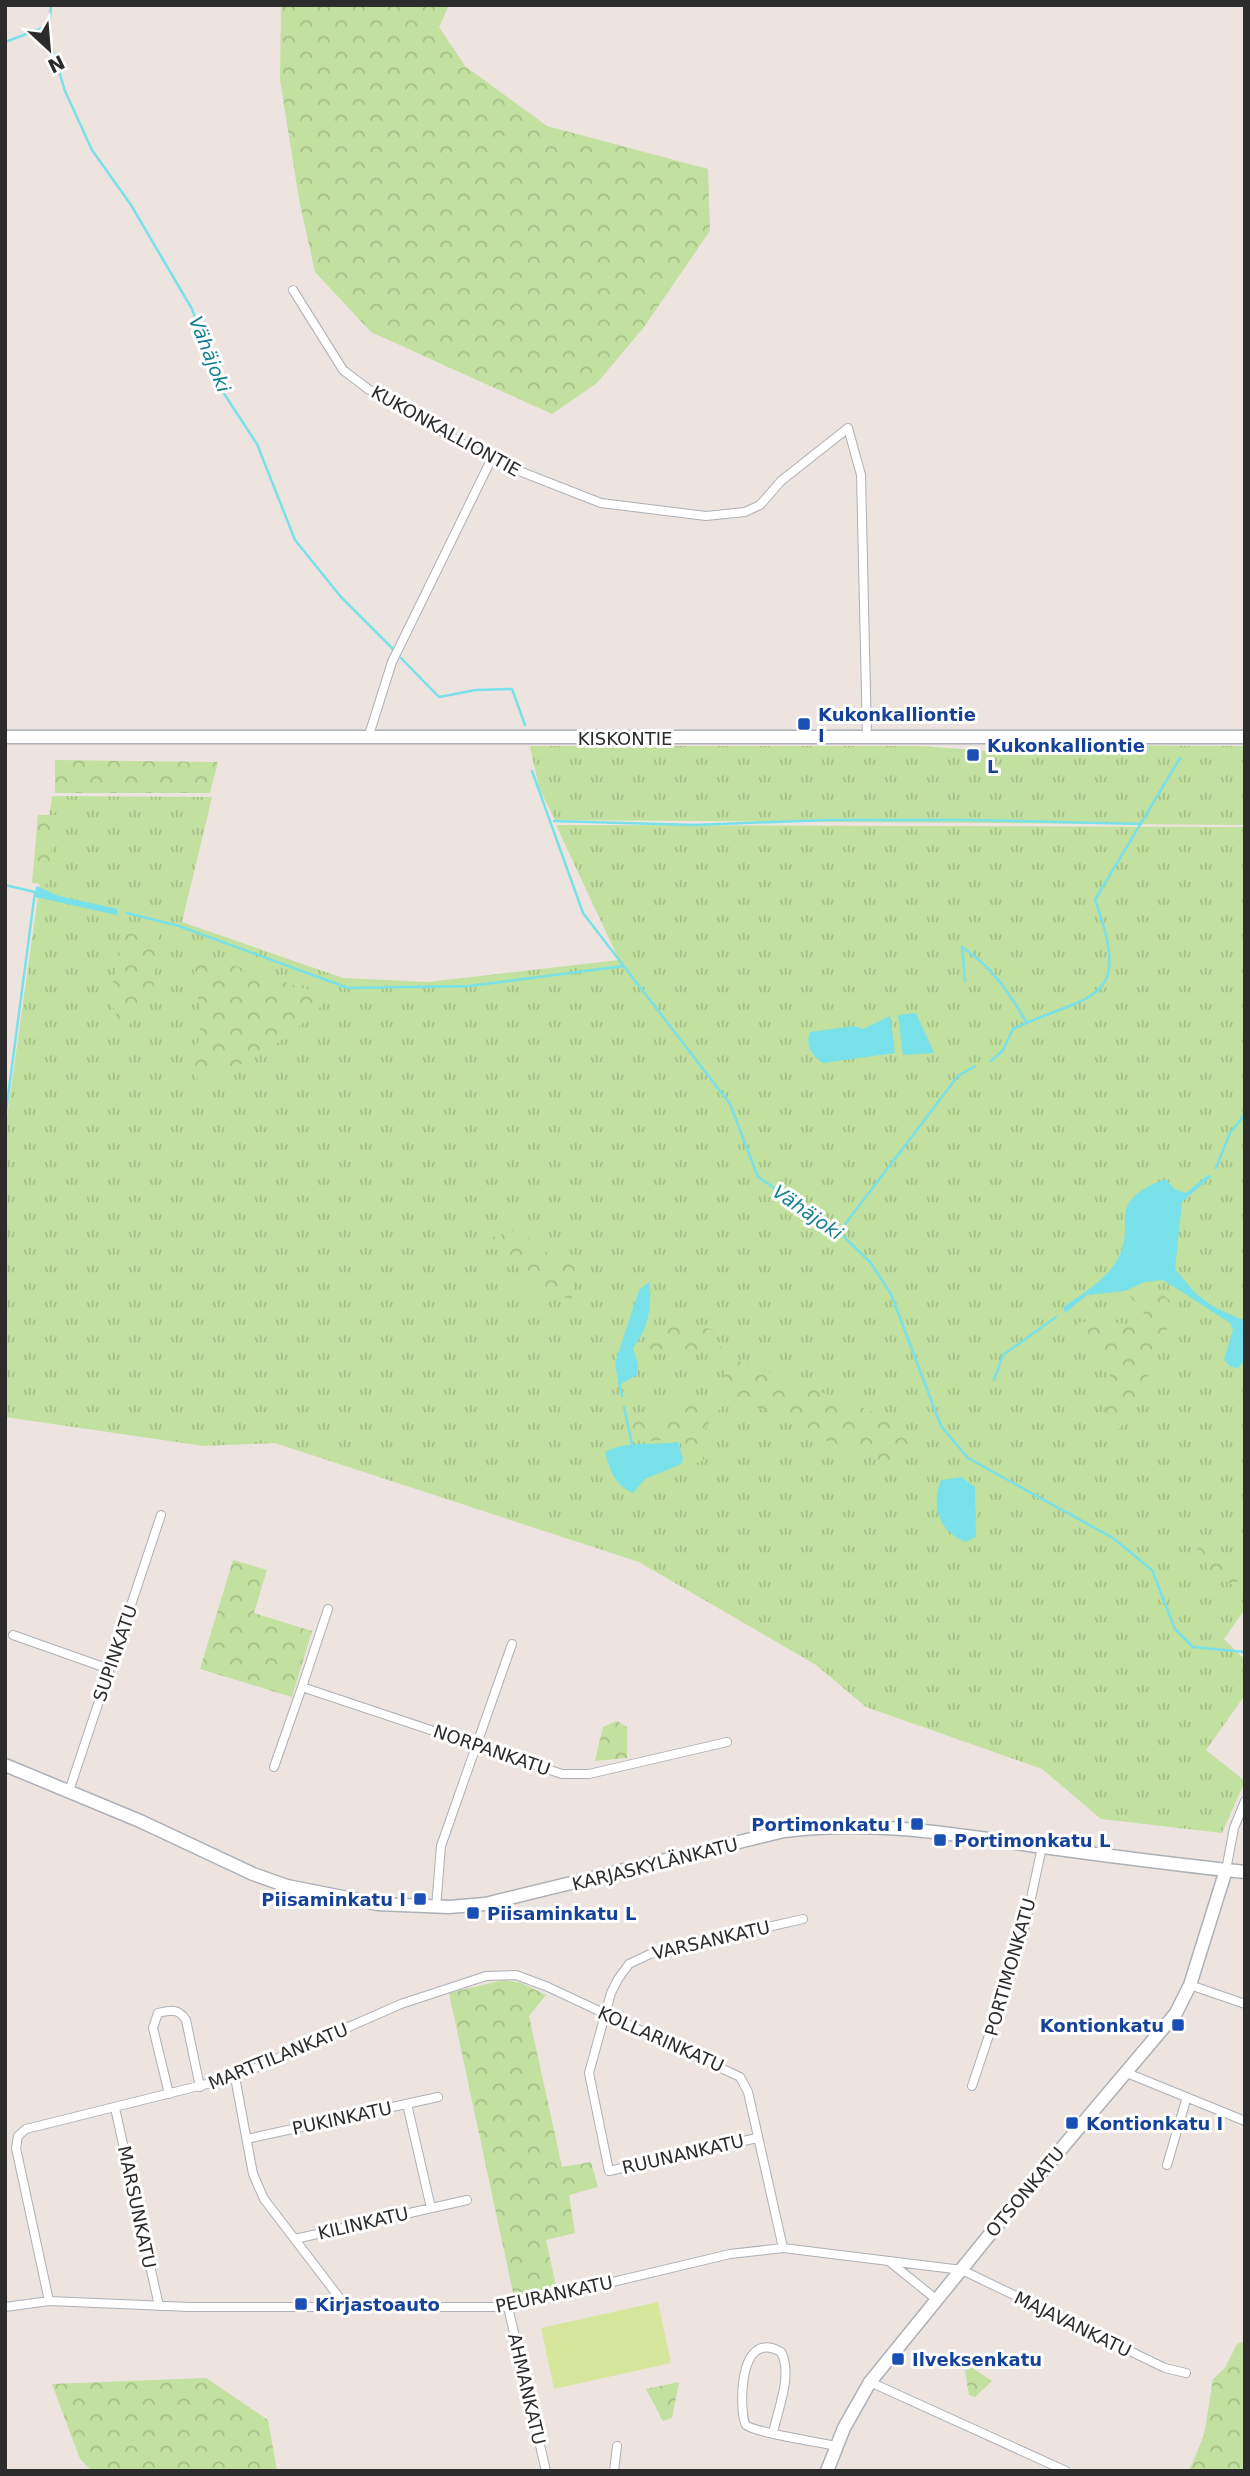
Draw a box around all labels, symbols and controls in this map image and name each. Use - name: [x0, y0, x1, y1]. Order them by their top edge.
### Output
- north arrow: [14, 14, 84, 84]
- text: N: [44, 51, 68, 78]
- water label: Vähäjoki: [185, 313, 236, 396]
- street label: KUKONKALLIONTIE: [368, 381, 524, 481]
- place label: Kukonkalliontie I: [818, 704, 976, 746]
- marker: Kukonkalliontie I: [796, 716, 812, 732]
- street label: KISKONTIE: [578, 728, 672, 749]
- place label: Kukonkalliontie L: [987, 735, 1145, 777]
- marker: Kukonkalliontie L: [965, 747, 981, 763]
- water label: Vähäjoki: [769, 1180, 848, 1244]
- street label: SUPINKATU: [89, 1602, 141, 1704]
- street label: NORPANKATU: [431, 1720, 553, 1780]
- place label: Portimonkatu I: [751, 1814, 903, 1835]
- marker: Portimonkatu I: [909, 1816, 925, 1832]
- place label: Portimonkatu L: [954, 1830, 1110, 1851]
- marker: Portimonkatu L: [932, 1832, 948, 1848]
- street label: KARJASKYLÄNKATU: [570, 1833, 740, 1895]
- place label: Piisaminkatu I: [261, 1889, 406, 1910]
- marker: Piisaminkatu I: [412, 1891, 428, 1907]
- street label: PORTIMONKATU: [980, 1896, 1040, 2038]
- place label: Piisaminkatu L: [487, 1903, 636, 1924]
- marker: Piisaminkatu L: [465, 1905, 481, 1921]
- street label: VARSANKATU: [650, 1916, 772, 1964]
- street label: KOLLARINKATU: [595, 2002, 727, 2076]
- place label: Kontionkatu: [1040, 2015, 1164, 2036]
- marker: Kontionkatu: [1170, 2017, 1186, 2033]
- street label: MARTTILANKATU: [205, 2018, 351, 2094]
- street label: PUKINKATU: [290, 2097, 394, 2139]
- place label: Kontionkatu I: [1086, 2113, 1223, 2134]
- marker: Kontionkatu I: [1064, 2115, 1080, 2131]
- street label: RUUNANKATU: [620, 2130, 746, 2178]
- street label: OTSONKATU: [981, 2143, 1069, 2241]
- street label: MARSUNKATU: [114, 2144, 160, 2270]
- street label: KILINKATU: [316, 2202, 410, 2244]
- street label: PEURANKATU: [493, 2271, 615, 2317]
- street label: MAJAVANKATU: [1011, 2287, 1135, 2361]
- place label: Kirjastoauto: [315, 2294, 440, 2315]
- marker: Kirjastoauto: [293, 2296, 309, 2312]
- street label: AHMANKATU: [504, 2331, 550, 2447]
- place label: Ilveksenkatu: [912, 2349, 1042, 2370]
- marker: Ilveksenkatu: [890, 2351, 906, 2367]

